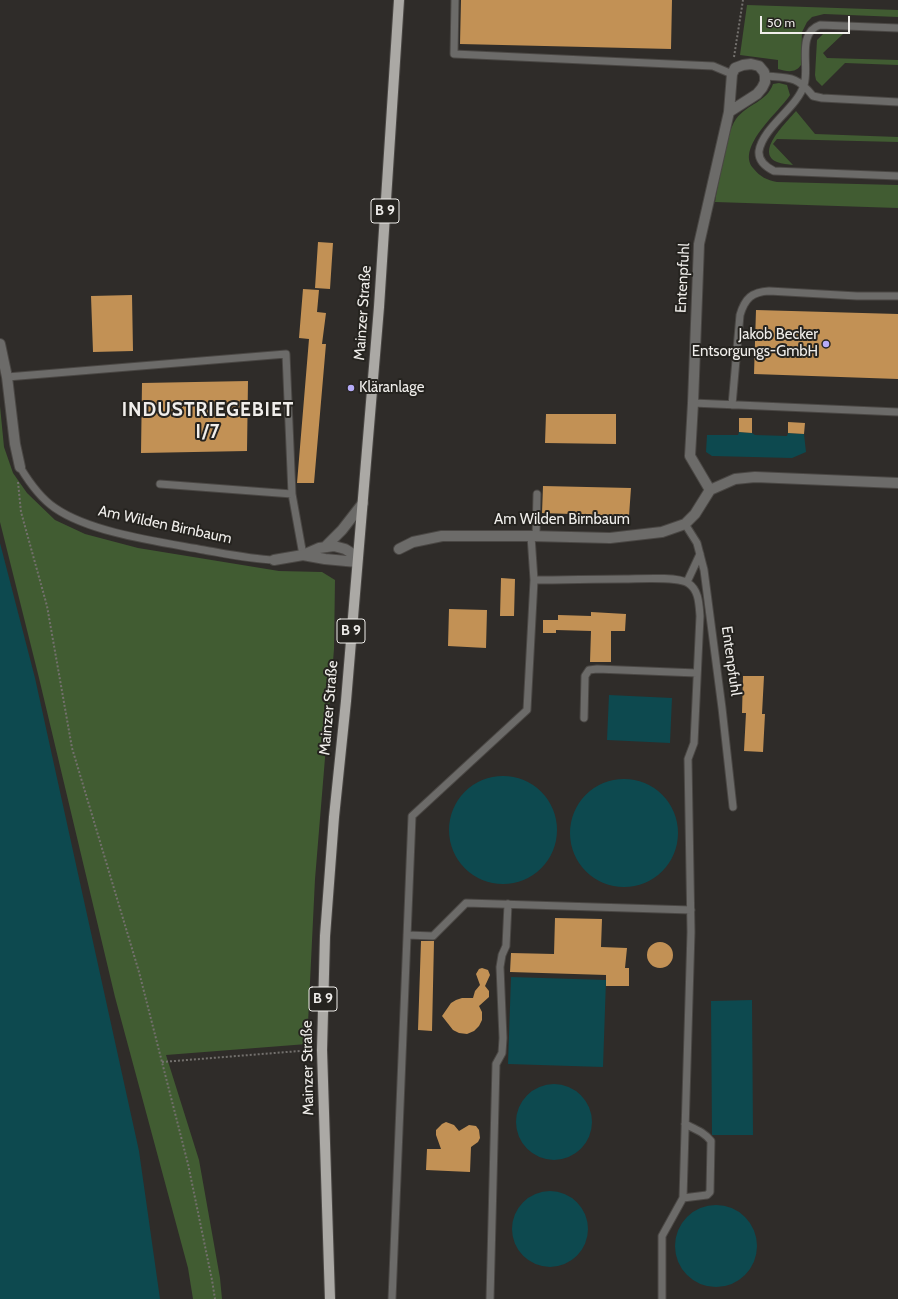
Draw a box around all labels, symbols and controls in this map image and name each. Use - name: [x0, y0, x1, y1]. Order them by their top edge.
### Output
- scale bar: [762, 8, 852, 34]
- text: 50 m: [767, 15, 795, 30]
- road number: B 9: [371, 199, 399, 223]
- street label: Entenpfuhl: [672, 242, 694, 314]
- street label: Mainzer Straße: [351, 265, 375, 361]
- place label: Jakob Becker Entsorgungs-GmbH: [692, 326, 818, 361]
- marker: Jakob Becker Entsorgungs-GmbH: [821, 339, 831, 349]
- place label: Kläranlage: [359, 379, 424, 397]
- marker: Kläranlage: [346, 383, 356, 393]
- district label: INDUSTRIEGEBIET I/7: [122, 399, 294, 443]
- street label: Am Wilden Birnbaum: [97, 502, 233, 548]
- street label: Am Wilden Birnbaum: [494, 511, 630, 529]
- road number: B 9: [337, 619, 365, 643]
- street label: Entenpfuhl: [717, 625, 745, 697]
- street label: Mainzer Straße: [316, 660, 342, 756]
- road number: B 9: [309, 987, 337, 1011]
- street label: Mainzer Straße: [298, 1020, 318, 1116]

